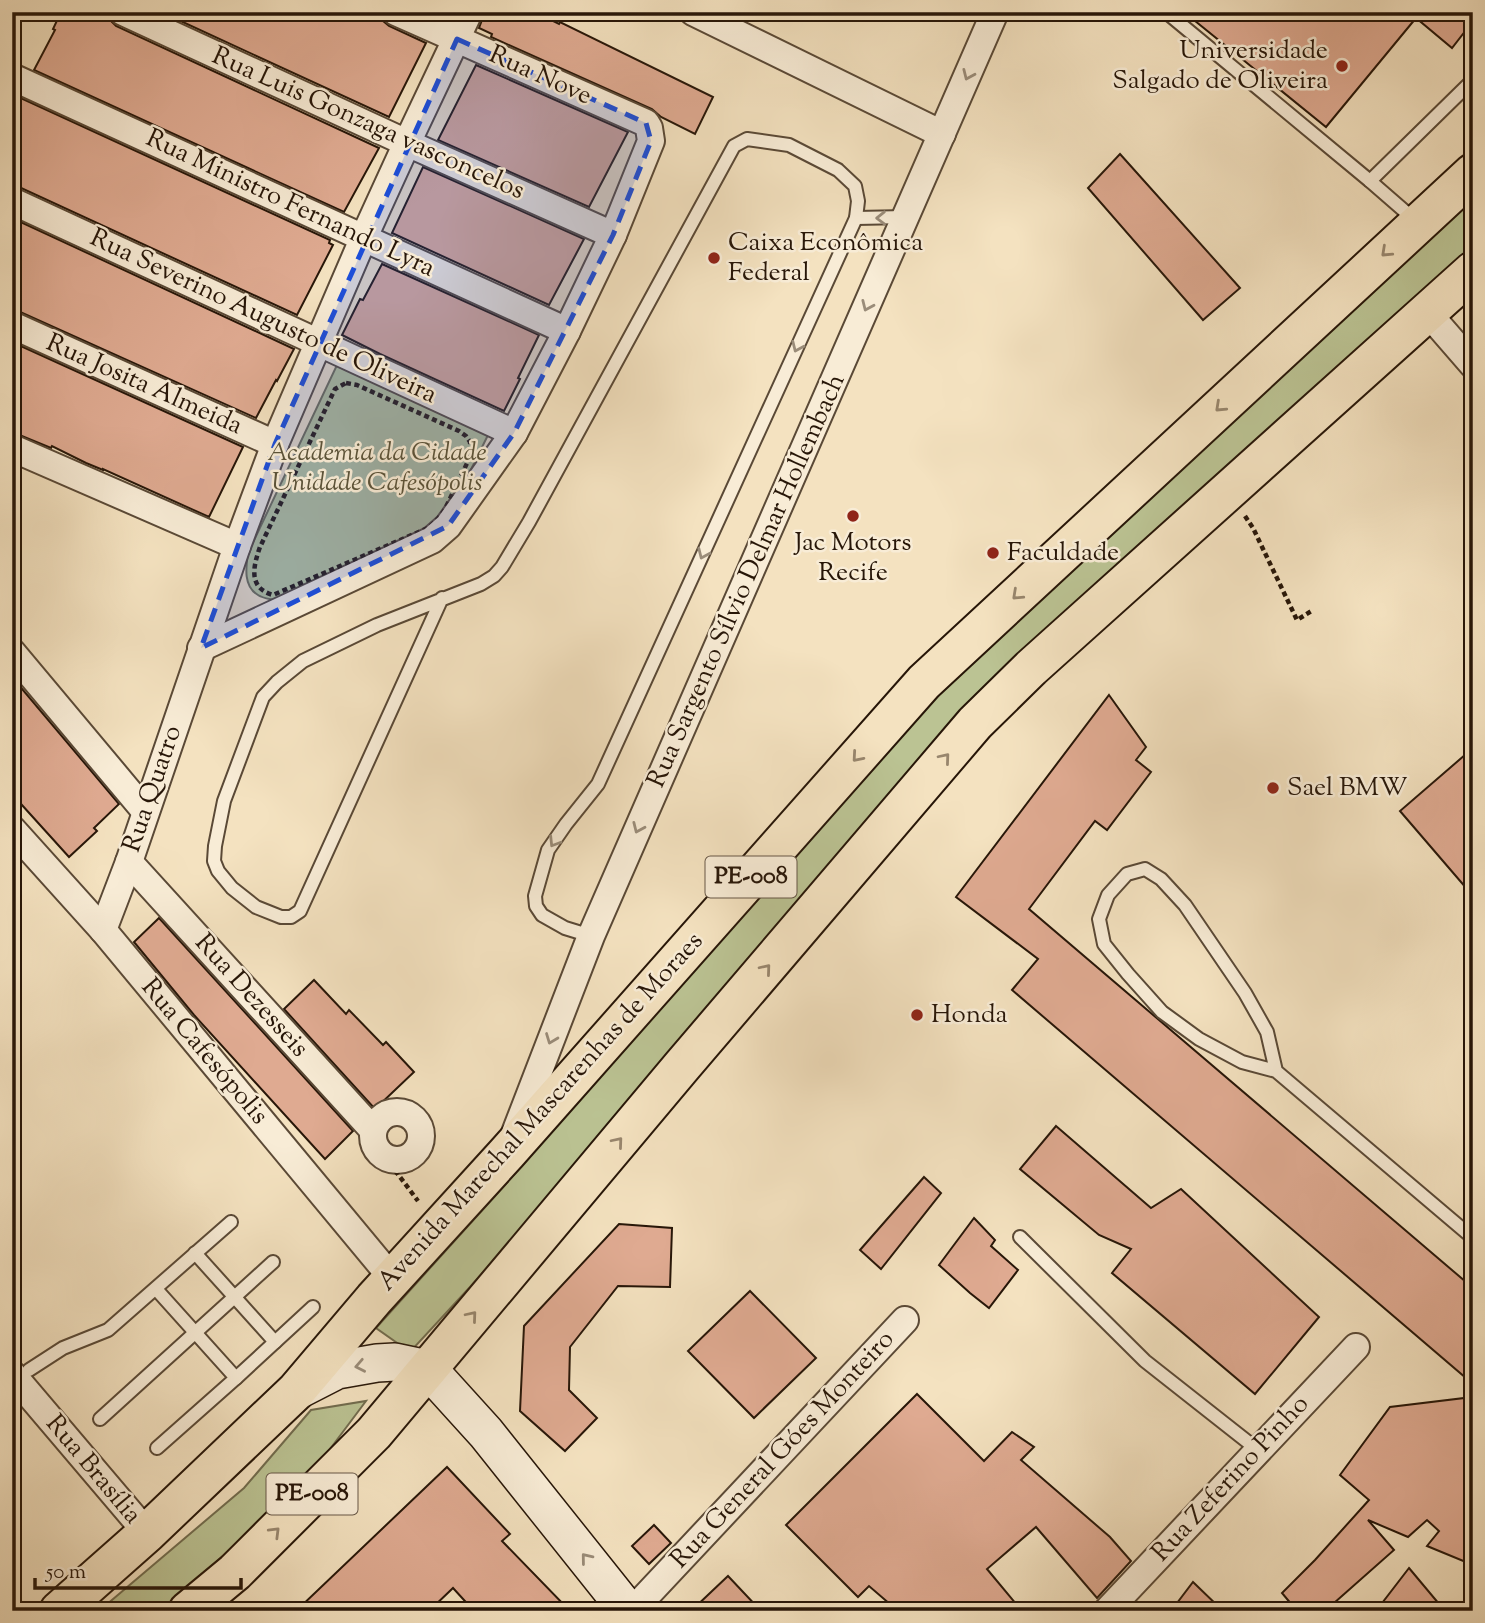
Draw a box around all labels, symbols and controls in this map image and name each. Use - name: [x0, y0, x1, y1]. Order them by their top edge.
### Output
- place label: Universidade Salgado de Oliveira: [1112, 33, 1328, 100]
- street label: Rua Nove: [483, 37, 597, 115]
- street label: Rua Luis Gonzaga vasconcelos: [206, 38, 530, 210]
- marker: Universidade Salgado de Oliveira: [1334, 58, 1350, 74]
- one-way arrow: [962, 68, 976, 80]
- street label: Rua Ministro Fernando Lyra: [139, 121, 441, 287]
- one-way arrow: [875, 210, 886, 225]
- street label: Rua Severino Augusto de Oliveira: [83, 220, 443, 414]
- place label: Caixa Econômica Federal: [728, 225, 923, 292]
- one-way arrow: [1381, 244, 1394, 257]
- marker: Caixa Econômica Federal: [706, 250, 722, 266]
- one-way arrow: [861, 299, 875, 311]
- street label: Rua Josita Almeida: [40, 325, 248, 445]
- one-way arrow: [791, 340, 805, 352]
- street label: Rua Sargento Sílvio Delmar Hollembach: [639, 368, 855, 794]
- one-way arrow: [1215, 399, 1228, 412]
- park label: Academia da Cidade Unidade Cafesópolis: [267, 435, 487, 502]
- marker: Jac Motors Recife: [845, 508, 861, 524]
- place label: Jac Motors Recife: [792, 525, 912, 592]
- place label: Faculdade: [1007, 535, 1119, 572]
- marker: Faculdade: [985, 545, 1001, 561]
- one-way arrow: [697, 547, 711, 559]
- one-way arrow: [1012, 587, 1025, 600]
- street label: Rua Quatro: [114, 721, 192, 857]
- one-way arrow: [853, 749, 865, 762]
- one-way arrow: [937, 754, 949, 767]
- place label: Sael BMW: [1287, 770, 1408, 807]
- marker: Sael BMW: [1265, 780, 1281, 796]
- one-way arrow: [633, 822, 647, 834]
- one-way arrow: [550, 834, 563, 847]
- road number: PE-008: [706, 856, 796, 898]
- street label: Avenida Marechal Mascarenhas de Moraes: [369, 924, 713, 1300]
- street label: Rua Dezesseis: [185, 926, 317, 1066]
- one-way arrow: [757, 964, 770, 977]
- street label: Rua Cafesópolis: [132, 971, 276, 1133]
- place label: Honda: [931, 997, 1008, 1034]
- marker: Honda: [909, 1007, 925, 1023]
- one-way arrow: [546, 1032, 560, 1044]
- one-way arrow: [610, 1138, 622, 1151]
- one-way arrow: [464, 1312, 476, 1325]
- street label: Rua General Góes Monteiro: [662, 1323, 904, 1577]
- one-way arrow: [355, 1357, 367, 1372]
- street label: Rua Zeferino Pinho: [1144, 1387, 1318, 1571]
- street label: Rua Brasília: [36, 1407, 150, 1533]
- road number: PE-008: [266, 1474, 358, 1514]
- one-way arrow: [266, 1528, 279, 1541]
- scale bar: [35, 1546, 242, 1590]
- one-way arrow: [581, 1553, 594, 1565]
- text: 50 m: [45, 1558, 86, 1588]

